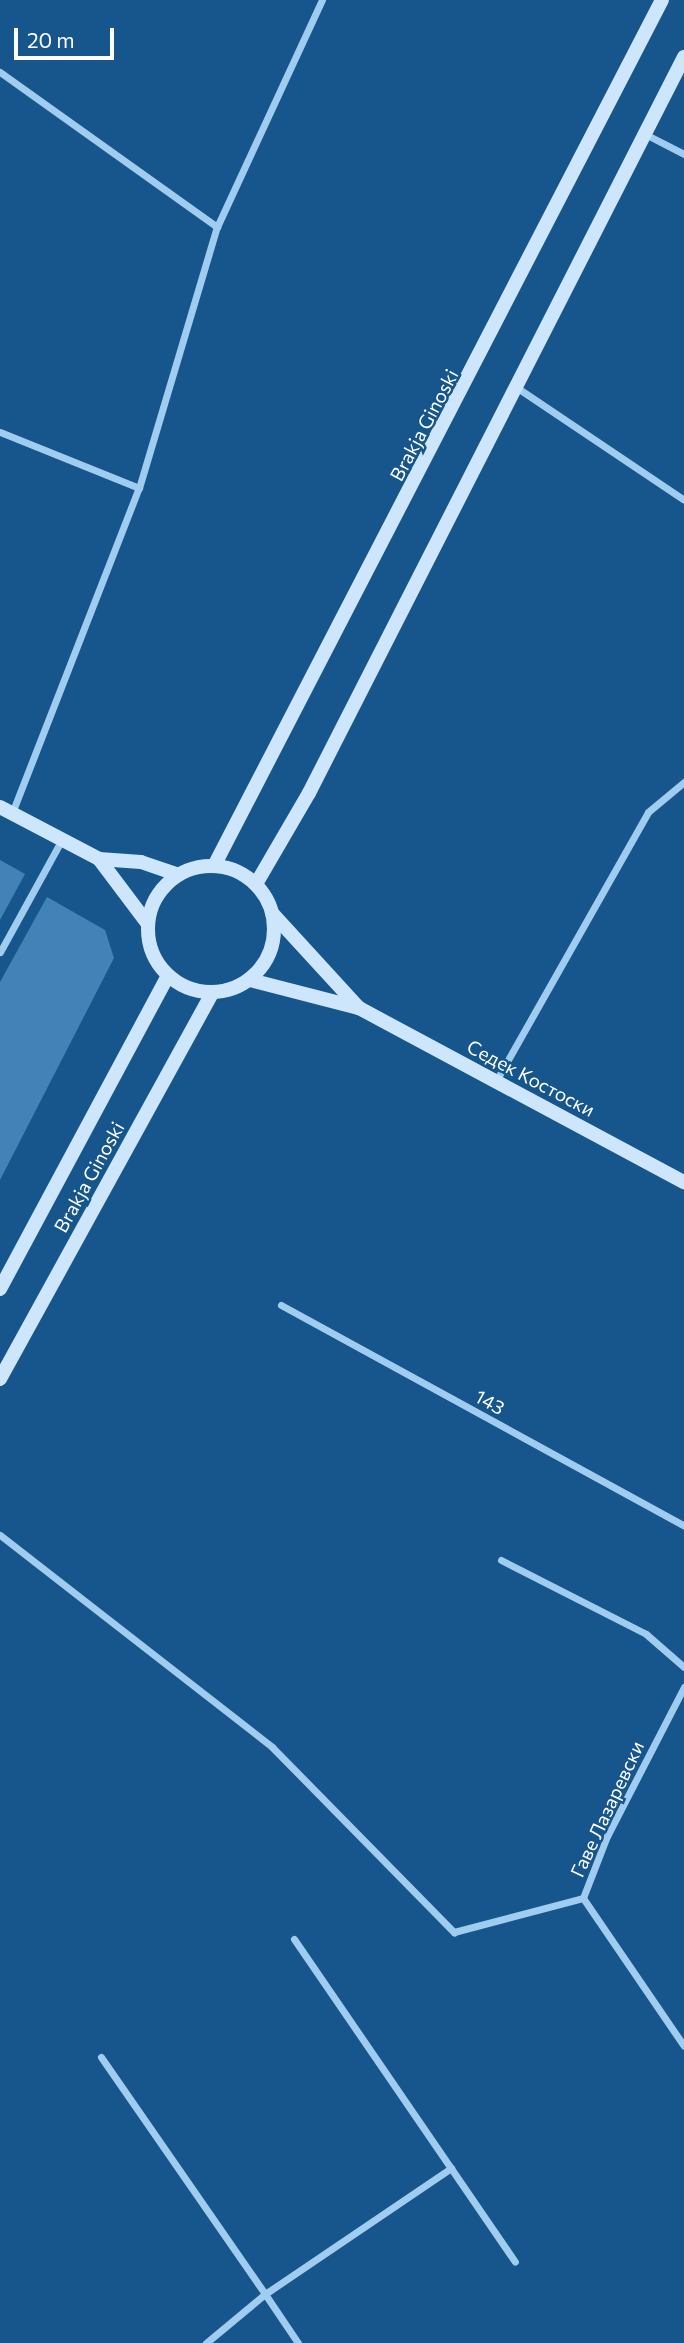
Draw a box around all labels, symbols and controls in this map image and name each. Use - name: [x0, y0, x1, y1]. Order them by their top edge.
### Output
- scale bar: [18, 14, 117, 58]
- text: 20 m: [27, 27, 75, 52]
- street label: Brakja Ginoski: [385, 365, 463, 485]
- street label: Седек Костоски: [463, 1035, 599, 1121]
- street label: Brakja Ginoski: [49, 1118, 129, 1236]
- street label: 143: [471, 1385, 509, 1419]
- street label: Гаве Лазаревски: [565, 1737, 649, 1881]

